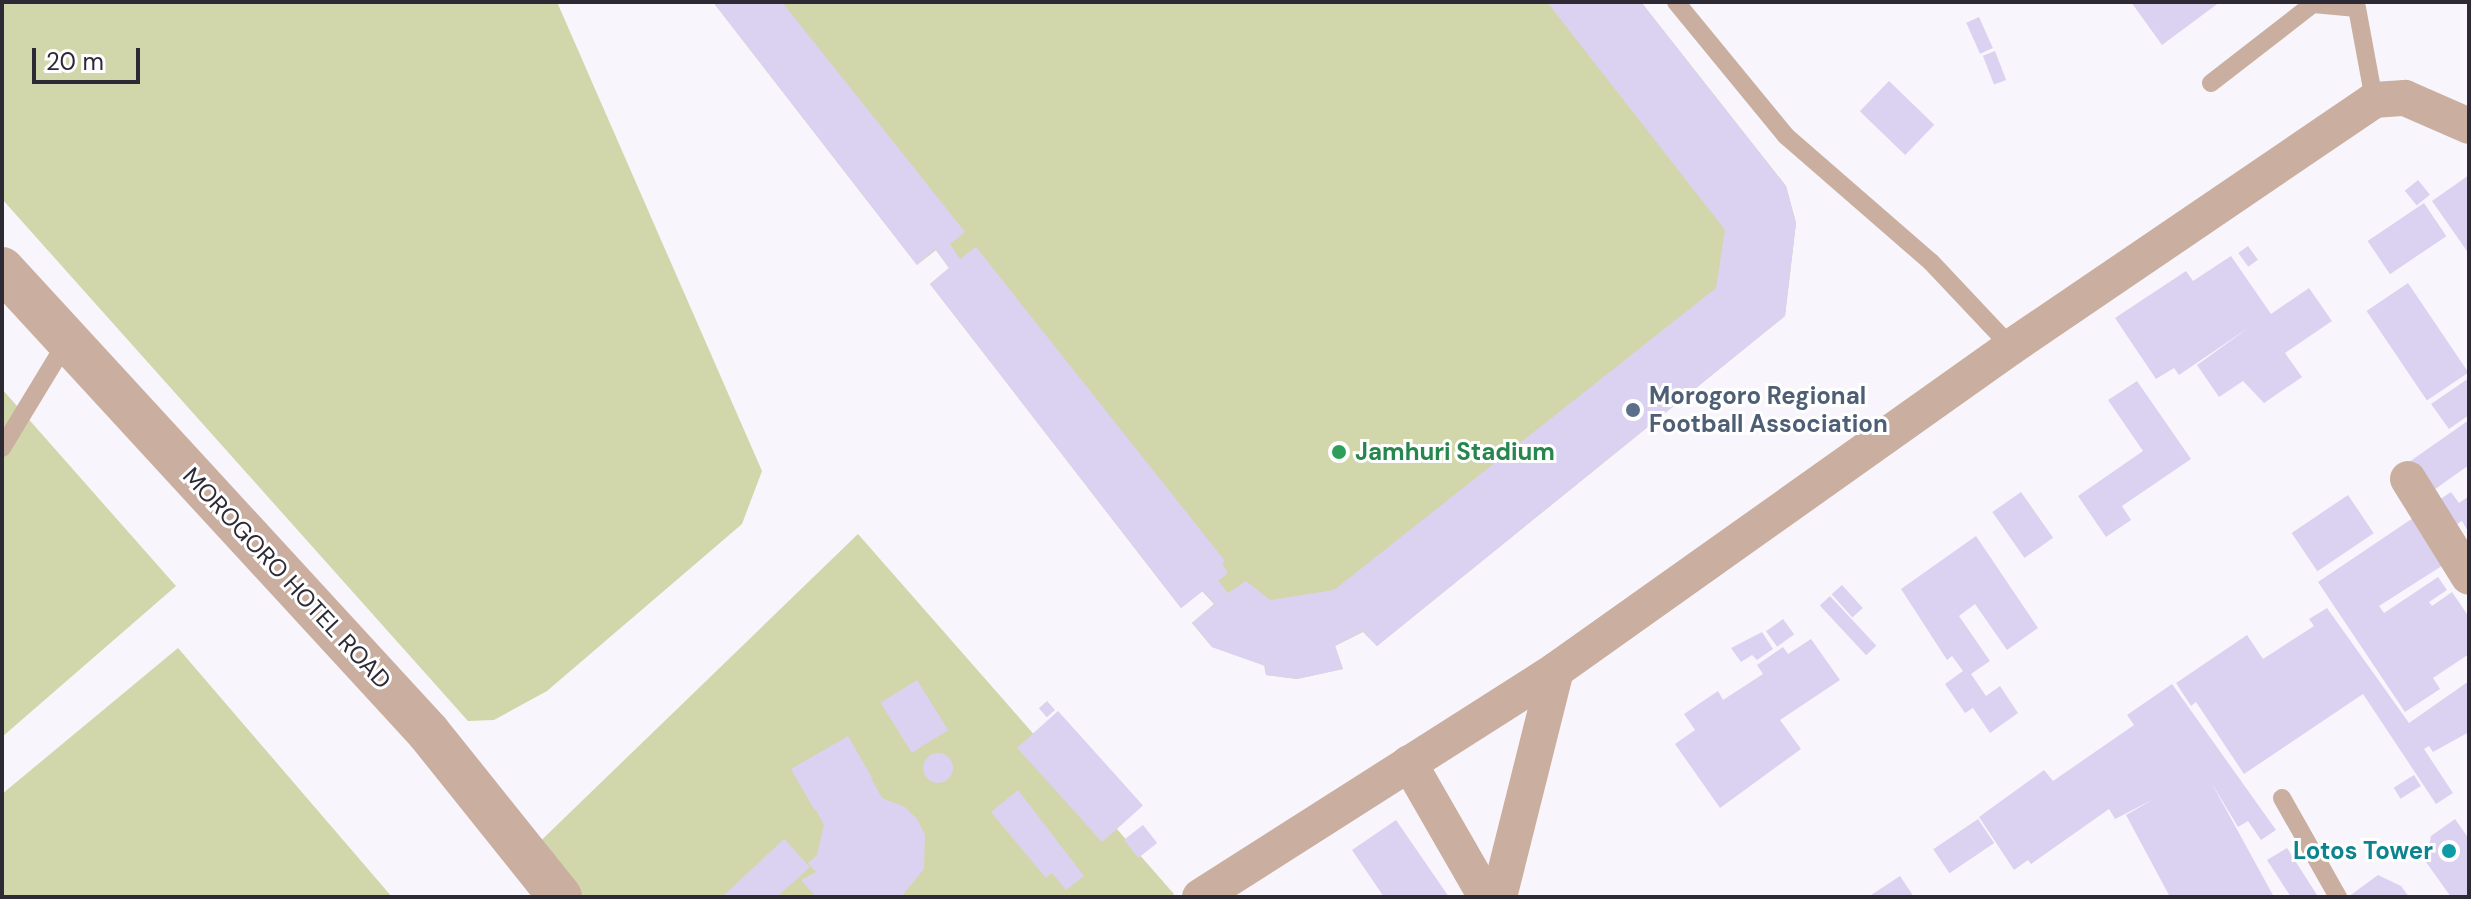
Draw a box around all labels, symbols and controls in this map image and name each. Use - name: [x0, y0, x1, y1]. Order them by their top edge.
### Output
- scale bar: [36, 32, 144, 82]
- text: 20 m: [46, 46, 104, 77]
- place label: Morogoro Regional Football Association: [1649, 382, 1888, 438]
- marker: Morogoro Regional Football Association: [1624, 401, 1642, 419]
- place label: Jamhuri Stadium: [1355, 438, 1555, 466]
- marker: Jamhuri Stadium: [1330, 443, 1348, 461]
- street label: MOROGORO HOTEL ROAD: [177, 461, 397, 695]
- place label: Lotos Tower: [2293, 837, 2433, 865]
- marker: Lotos Tower: [2440, 842, 2458, 860]

